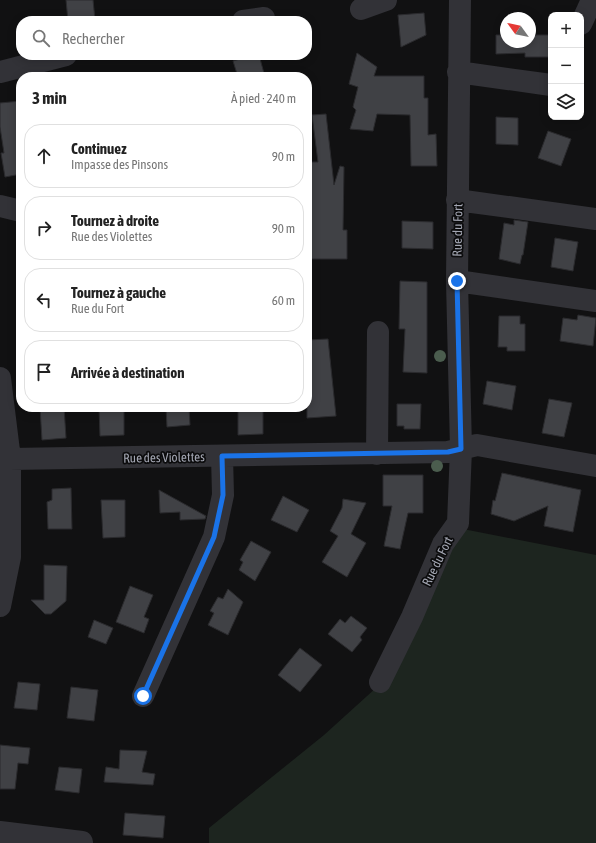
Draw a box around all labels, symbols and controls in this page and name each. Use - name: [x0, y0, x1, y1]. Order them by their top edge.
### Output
- north arrow: [500, 12, 536, 48]
- map controls: [548, 12, 584, 120]
- button: +: [548, 12, 584, 48]
- search box: [16, 16, 312, 60]
- icon: search: [30, 27, 52, 49]
- text: Rechercher: [62, 30, 124, 47]
- button: −: [548, 48, 584, 84]
- button: layers: [548, 84, 584, 120]
- text: 3 min: [32, 88, 67, 108]
- text: À pied · 240 m: [231, 91, 296, 106]
- text: Continuez: [71, 140, 127, 157]
- icon: ahead: [33, 145, 55, 167]
- text: 90 m: [272, 149, 295, 164]
- text: Impasse des Pinsons: [71, 157, 168, 172]
- street label: Rue du Fort: [450, 203, 465, 257]
- text: Tournez à droite: [71, 212, 159, 229]
- icon: right: [33, 217, 55, 239]
- text: 90 m: [272, 221, 295, 236]
- text: Rue des Violettes: [71, 229, 152, 244]
- route end: [448, 272, 466, 290]
- text: Tournez à gauche: [71, 284, 166, 301]
- icon: left: [33, 289, 55, 311]
- text: 60 m: [272, 293, 295, 308]
- text: Rue du Fort: [71, 301, 124, 316]
- icon: arrive: [33, 361, 55, 383]
- text: Arrivée à destination: [71, 364, 185, 381]
- street label: Rue des Violettes: [123, 449, 205, 466]
- street label: Rue du Fort: [419, 534, 456, 588]
- route start: [134, 687, 152, 705]

